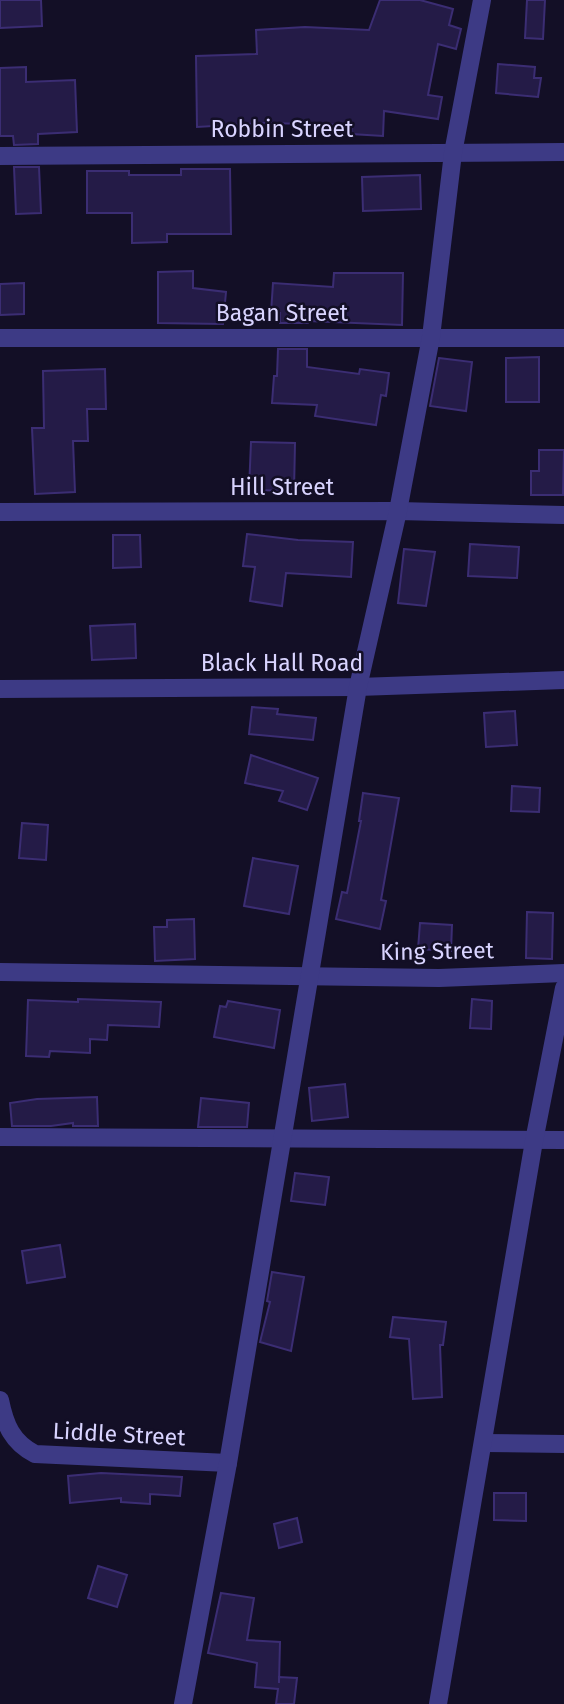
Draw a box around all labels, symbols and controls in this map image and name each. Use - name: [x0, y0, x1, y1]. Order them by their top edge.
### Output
- street label: Robbin Street: [211, 115, 354, 143]
- street label: Bagan Street: [216, 299, 349, 327]
- street label: Hill Street: [230, 473, 335, 501]
- street label: Black Hall Road: [201, 649, 363, 677]
- street label: King Street: [380, 936, 495, 966]
- street label: Liddle Street: [52, 1417, 187, 1452]

